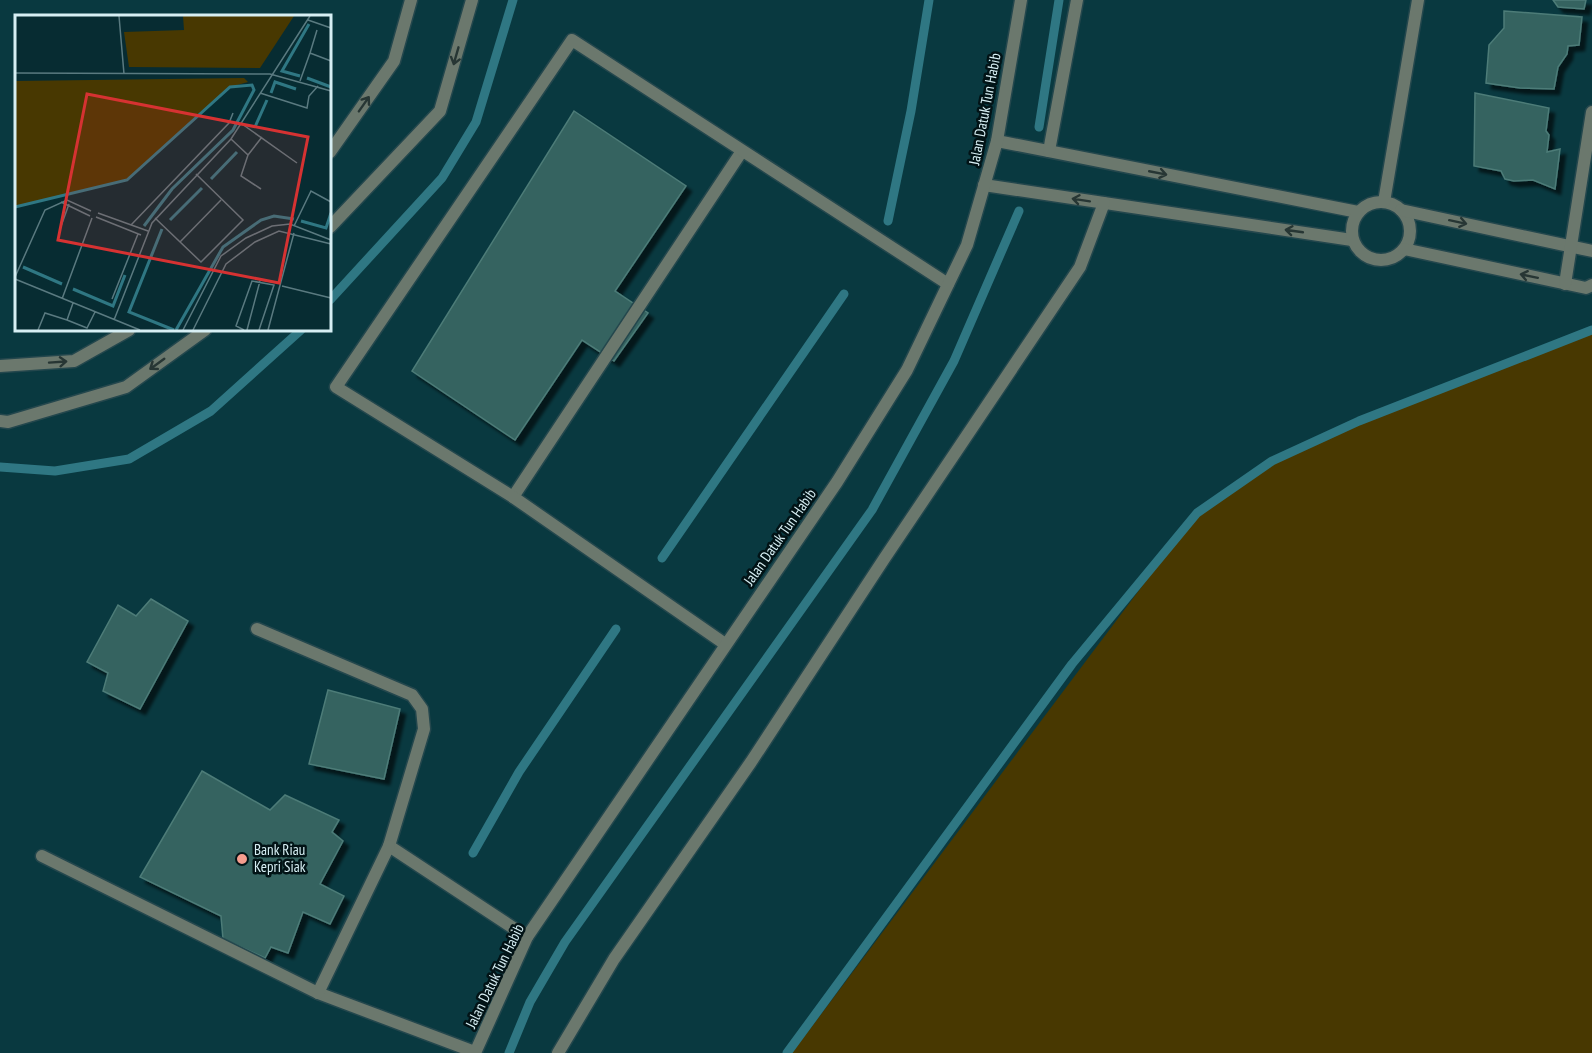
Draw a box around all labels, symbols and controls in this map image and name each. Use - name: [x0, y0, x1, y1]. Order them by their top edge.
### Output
- inset map: [15, 15, 332, 332]
- one-way arrow: [450, 46, 461, 65]
- street label: Jalan Datuk Tun Habib: [964, 51, 1005, 167]
- one-way arrow: [358, 96, 370, 112]
- one-way arrow: [1148, 168, 1167, 179]
- one-way arrow: [1071, 194, 1091, 205]
- one-way arrow: [1449, 217, 1468, 229]
- one-way arrow: [1285, 226, 1305, 237]
- one-way arrow: [1519, 270, 1539, 281]
- one-way arrow: [48, 357, 68, 368]
- one-way arrow: [150, 358, 166, 370]
- street label: Jalan Datuk Tun Habib: [739, 485, 820, 590]
- place label: Bank Riau Kepri Siak: [254, 840, 306, 876]
- marker: Bank Riau Kepri Siak: [235, 852, 249, 866]
- street label: Jalan Datuk Tun Habib: [461, 921, 528, 1032]

